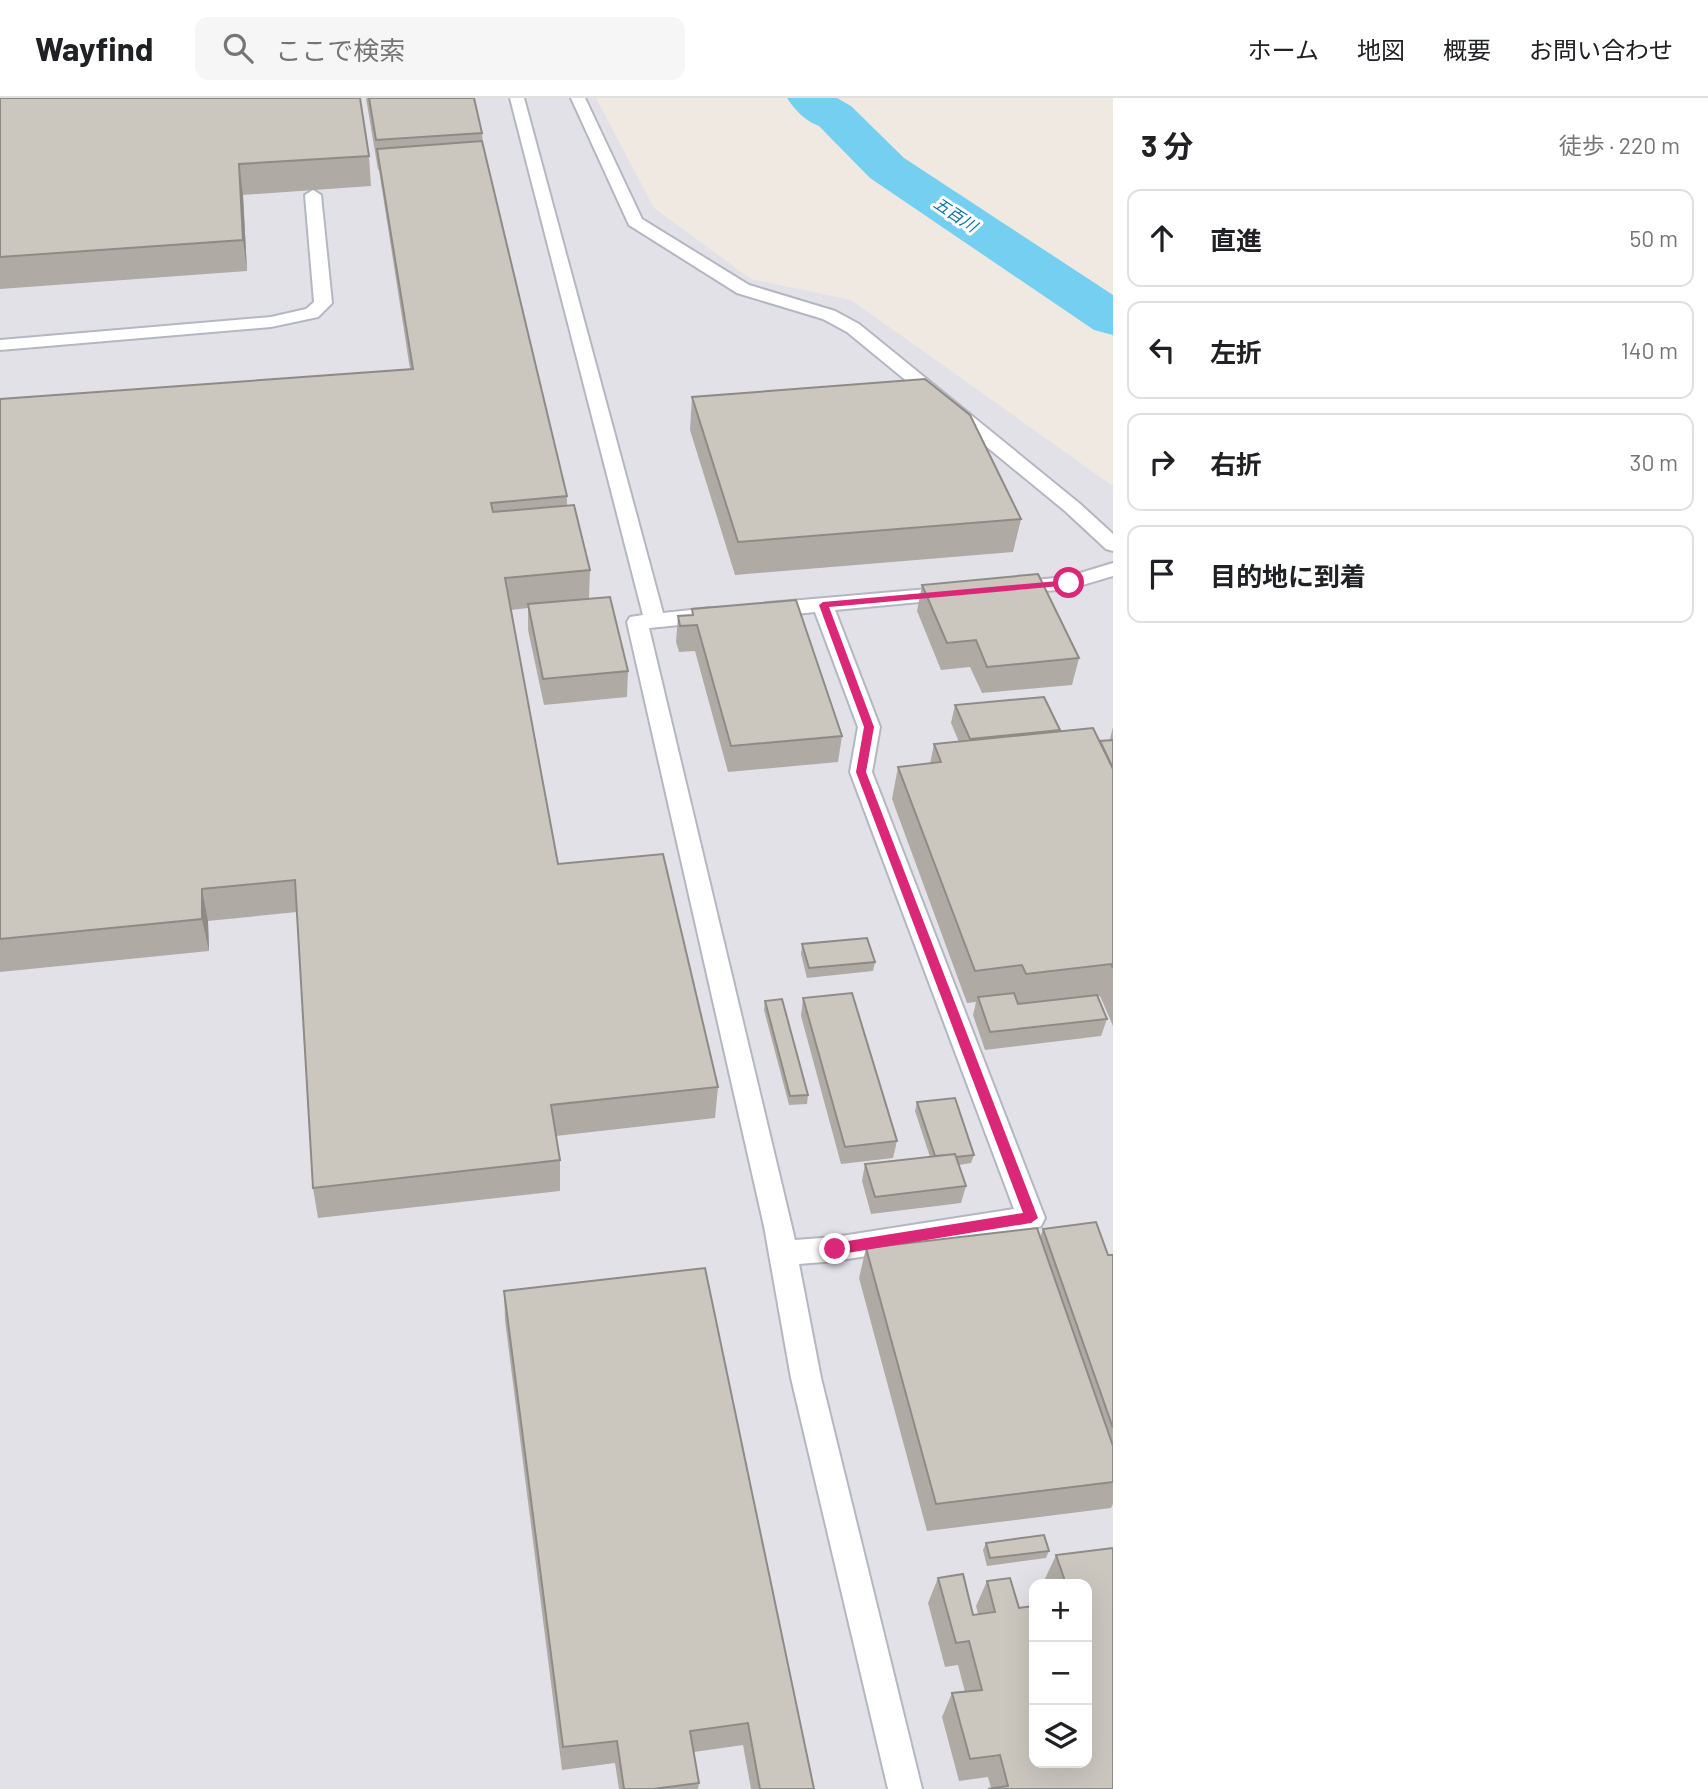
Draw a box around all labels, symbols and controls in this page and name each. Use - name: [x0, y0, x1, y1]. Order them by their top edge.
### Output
- search box: [195, 17, 685, 80]
- text: Wayfind: [35, 28, 153, 68]
- icon: search: [219, 29, 257, 67]
- text: ここで検索: [275, 34, 405, 65]
- text: ホーム: [1248, 35, 1319, 64]
- text: 地図: [1357, 35, 1405, 64]
- text: 概要: [1443, 35, 1491, 64]
- text: お問い合わせ: [1529, 35, 1673, 64]
- text: 3 分: [1141, 127, 1193, 163]
- text: 徒歩 · 220 m: [1559, 131, 1680, 159]
- water label: 五百川: [931, 193, 983, 236]
- icon: ahead: [1143, 219, 1181, 257]
- text: 直進: [1210, 224, 1262, 255]
- text: 50 m: [1630, 224, 1678, 252]
- icon: left: [1143, 331, 1181, 369]
- text: 左折: [1210, 336, 1262, 367]
- text: 140 m: [1621, 336, 1678, 364]
- icon: right: [1143, 443, 1181, 481]
- text: 右折: [1210, 448, 1262, 479]
- text: 30 m: [1630, 448, 1678, 476]
- icon: arrive: [1143, 555, 1181, 593]
- text: 目的地に到着: [1210, 560, 1366, 591]
- route start: [1053, 567, 1084, 598]
- route end: [819, 1233, 850, 1264]
- map controls: [1029, 1579, 1092, 1768]
- button: +: [1029, 1579, 1092, 1642]
- button: −: [1029, 1642, 1092, 1705]
- button: layers: [1029, 1705, 1092, 1768]

